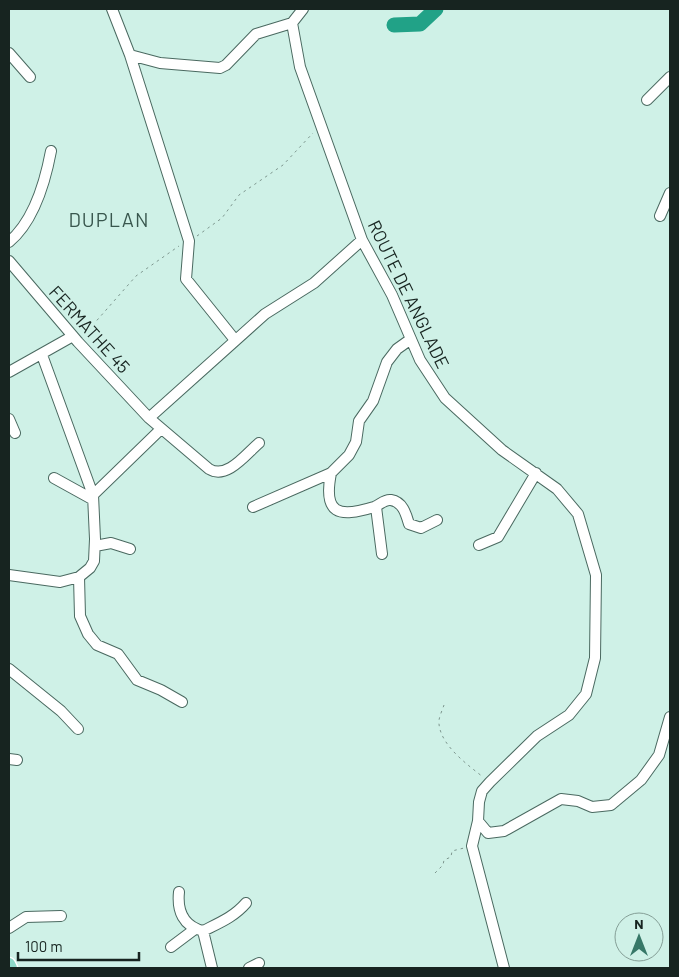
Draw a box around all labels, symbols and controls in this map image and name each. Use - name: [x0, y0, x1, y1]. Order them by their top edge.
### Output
- district label: DUPLAN: [68, 207, 150, 231]
- street label: ROUTE DE ANGLADE: [364, 216, 454, 372]
- street label: FERMATHE 45: [45, 281, 135, 377]
- north arrow: [614, 912, 664, 962]
- text: N: [634, 915, 644, 932]
- scale bar: [18, 930, 139, 962]
- text: 100 m: [25, 937, 63, 955]

